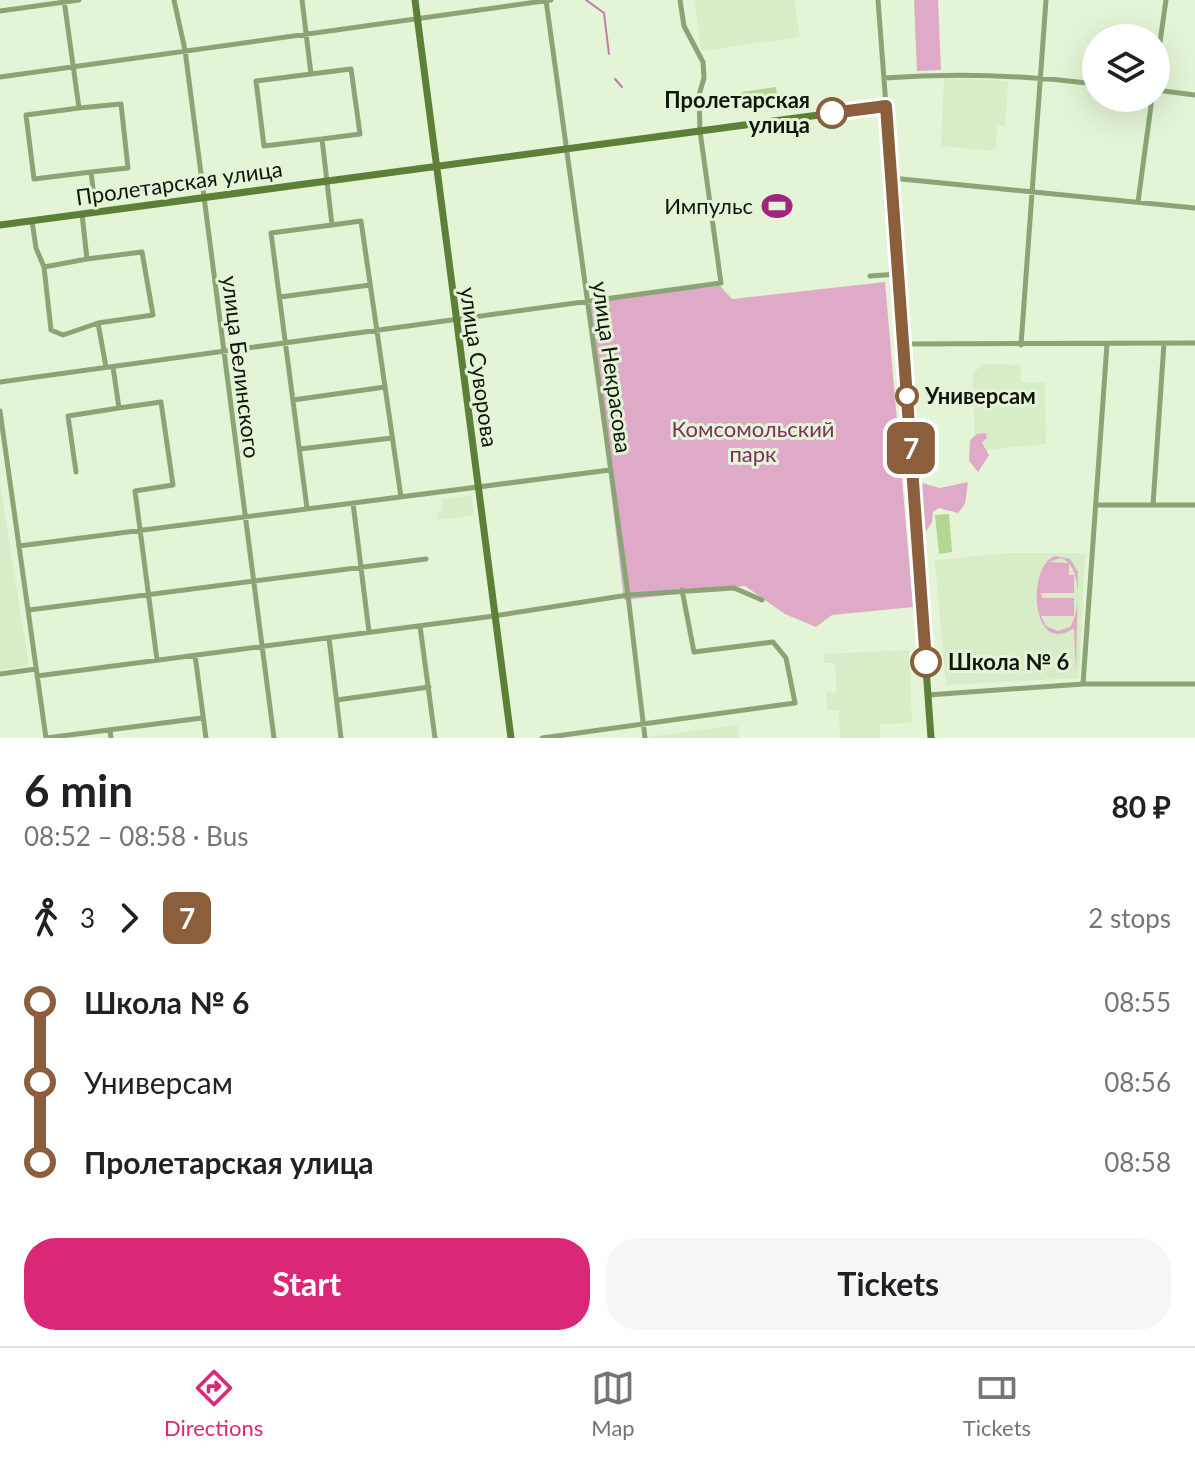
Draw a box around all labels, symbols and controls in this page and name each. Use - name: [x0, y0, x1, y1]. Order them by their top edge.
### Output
- map controls: [1082, 24, 1170, 112]
- button: layers: [1082, 24, 1170, 112]
- place label: Пролетарская улица: [664, 86, 810, 138]
- marker: Пролетарская улица: [817, 98, 847, 128]
- street label: Пролетарская улица: [74, 155, 284, 210]
- sports icon: Импульс: [760, 189, 794, 223]
- place label: Импульс: [664, 192, 753, 219]
- street label: улица Белинского: [217, 274, 266, 460]
- street label: улица Некрасова: [587, 279, 638, 455]
- street label: улица Суворова: [455, 285, 504, 449]
- place label: Универсам: [924, 382, 1036, 409]
- marker: Универсам: [896, 385, 918, 407]
- park label: Комсомольский парк: [672, 415, 834, 467]
- line badge: 7: [885, 422, 937, 474]
- text: 7: [903, 431, 919, 465]
- marker: Школа № 6: [911, 647, 941, 677]
- place label: Школа № 6: [948, 648, 1069, 675]
- text: 6 min: [24, 764, 133, 816]
- text: 80 ₽: [1111, 788, 1171, 824]
- text: 08:52 – 08:58 · Bus: [24, 820, 248, 852]
- icon: walk: [24, 896, 68, 940]
- icon: forward: [107, 896, 151, 940]
- text: 7: [179, 901, 195, 935]
- text: 3: [80, 902, 95, 934]
- text: 2 stops: [1088, 902, 1171, 934]
- text: Школа № 6: [84, 984, 249, 1020]
- text: 08:55: [1104, 986, 1171, 1018]
- text: Универсам: [84, 1064, 233, 1100]
- text: 08:56: [1104, 1066, 1171, 1098]
- text: Пролетарская улица: [84, 1144, 374, 1180]
- text: 08:58: [1104, 1146, 1171, 1178]
- button: Start: [24, 1238, 590, 1330]
- button: Tickets: [606, 1238, 1171, 1330]
- tab: Directions: [164, 1366, 263, 1441]
- tab: Map: [591, 1366, 635, 1441]
- tab: Tickets: [963, 1366, 1031, 1441]

